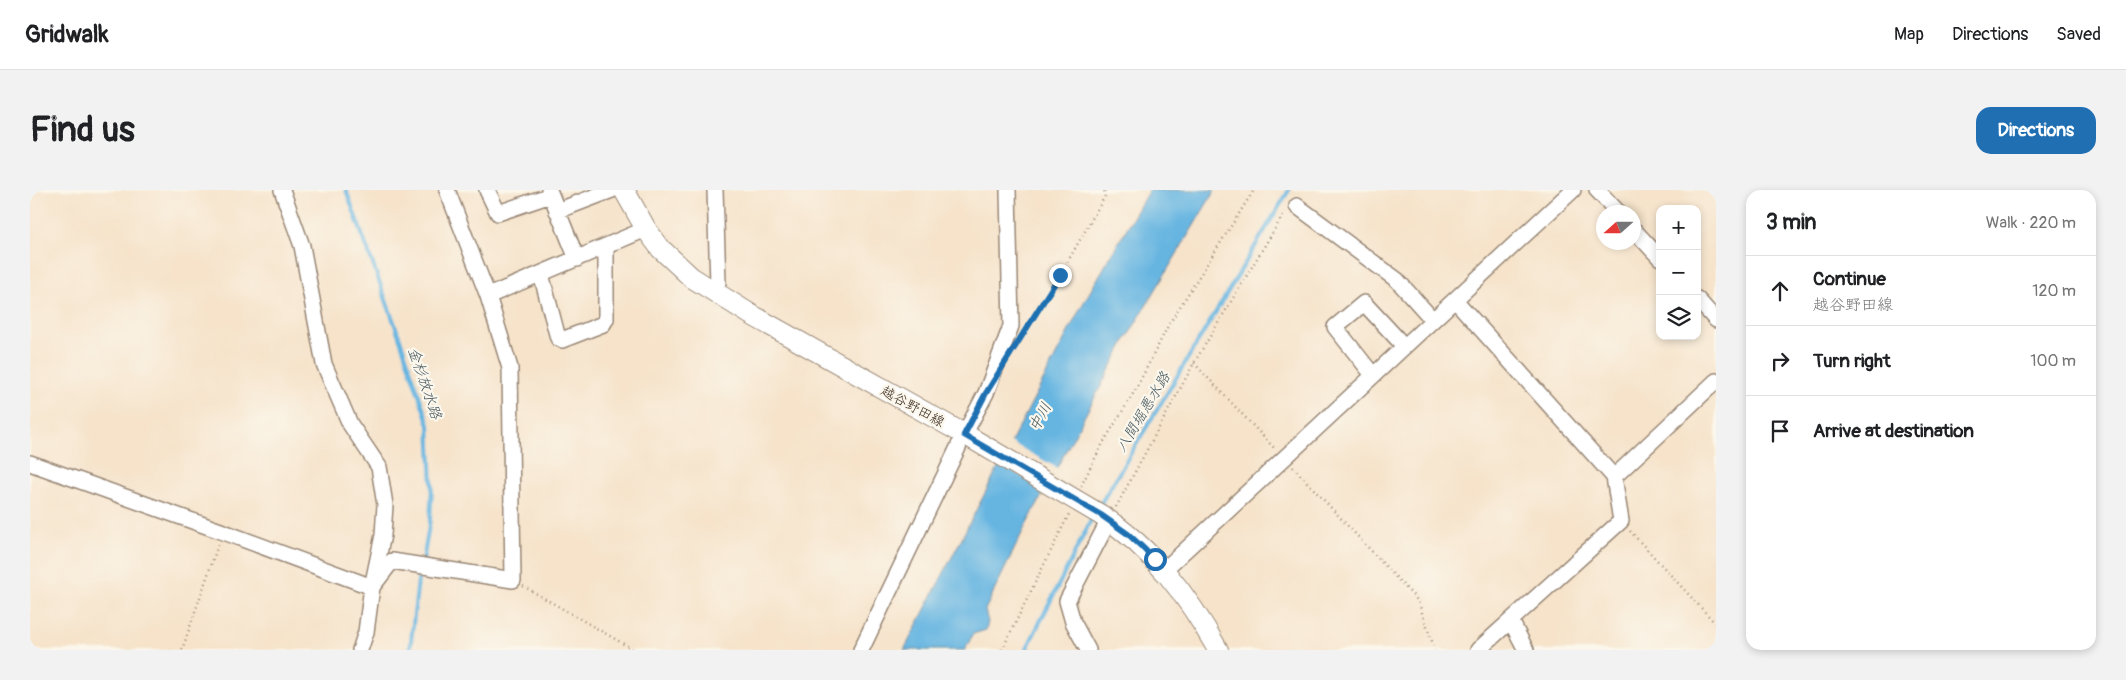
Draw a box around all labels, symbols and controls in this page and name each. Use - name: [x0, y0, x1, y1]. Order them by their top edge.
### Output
- text: Gridwalk: [25, 20, 109, 49]
- text: Map: [1894, 23, 1924, 46]
- text: Directions: [1952, 23, 2028, 46]
- text: Saved: [2056, 23, 2101, 46]
- button: Directions: [1976, 107, 2096, 154]
- text: Find us: [30, 108, 135, 152]
- north arrow: [1596, 205, 1641, 250]
- map controls: [1656, 205, 1701, 340]
- button: +: [1656, 205, 1701, 250]
- text: 3 min: [1766, 209, 1816, 236]
- text: Walk · 220 m: [1986, 213, 2076, 233]
- button: −: [1656, 250, 1701, 295]
- route end: [1049, 264, 1072, 287]
- text: Continue: [1813, 267, 1886, 291]
- icon: ahead: [1766, 277, 1794, 305]
- text: 120 m: [2032, 281, 2076, 301]
- button: layers: [1656, 295, 1701, 340]
- text: 越谷野田線: [1813, 295, 1893, 315]
- water label: 金杉放水路: [403, 345, 446, 423]
- icon: right: [1766, 347, 1794, 375]
- text: Turn right: [1813, 349, 1891, 373]
- text: 100 m: [2030, 351, 2076, 371]
- water label: 八間堀悪水路: [1112, 368, 1175, 456]
- street label: 越谷野田線: [878, 382, 947, 431]
- water label: 中川: [1025, 400, 1056, 435]
- icon: arrive: [1766, 417, 1794, 445]
- text: Arrive at destination: [1813, 419, 1974, 443]
- route start: [1144, 548, 1167, 571]

